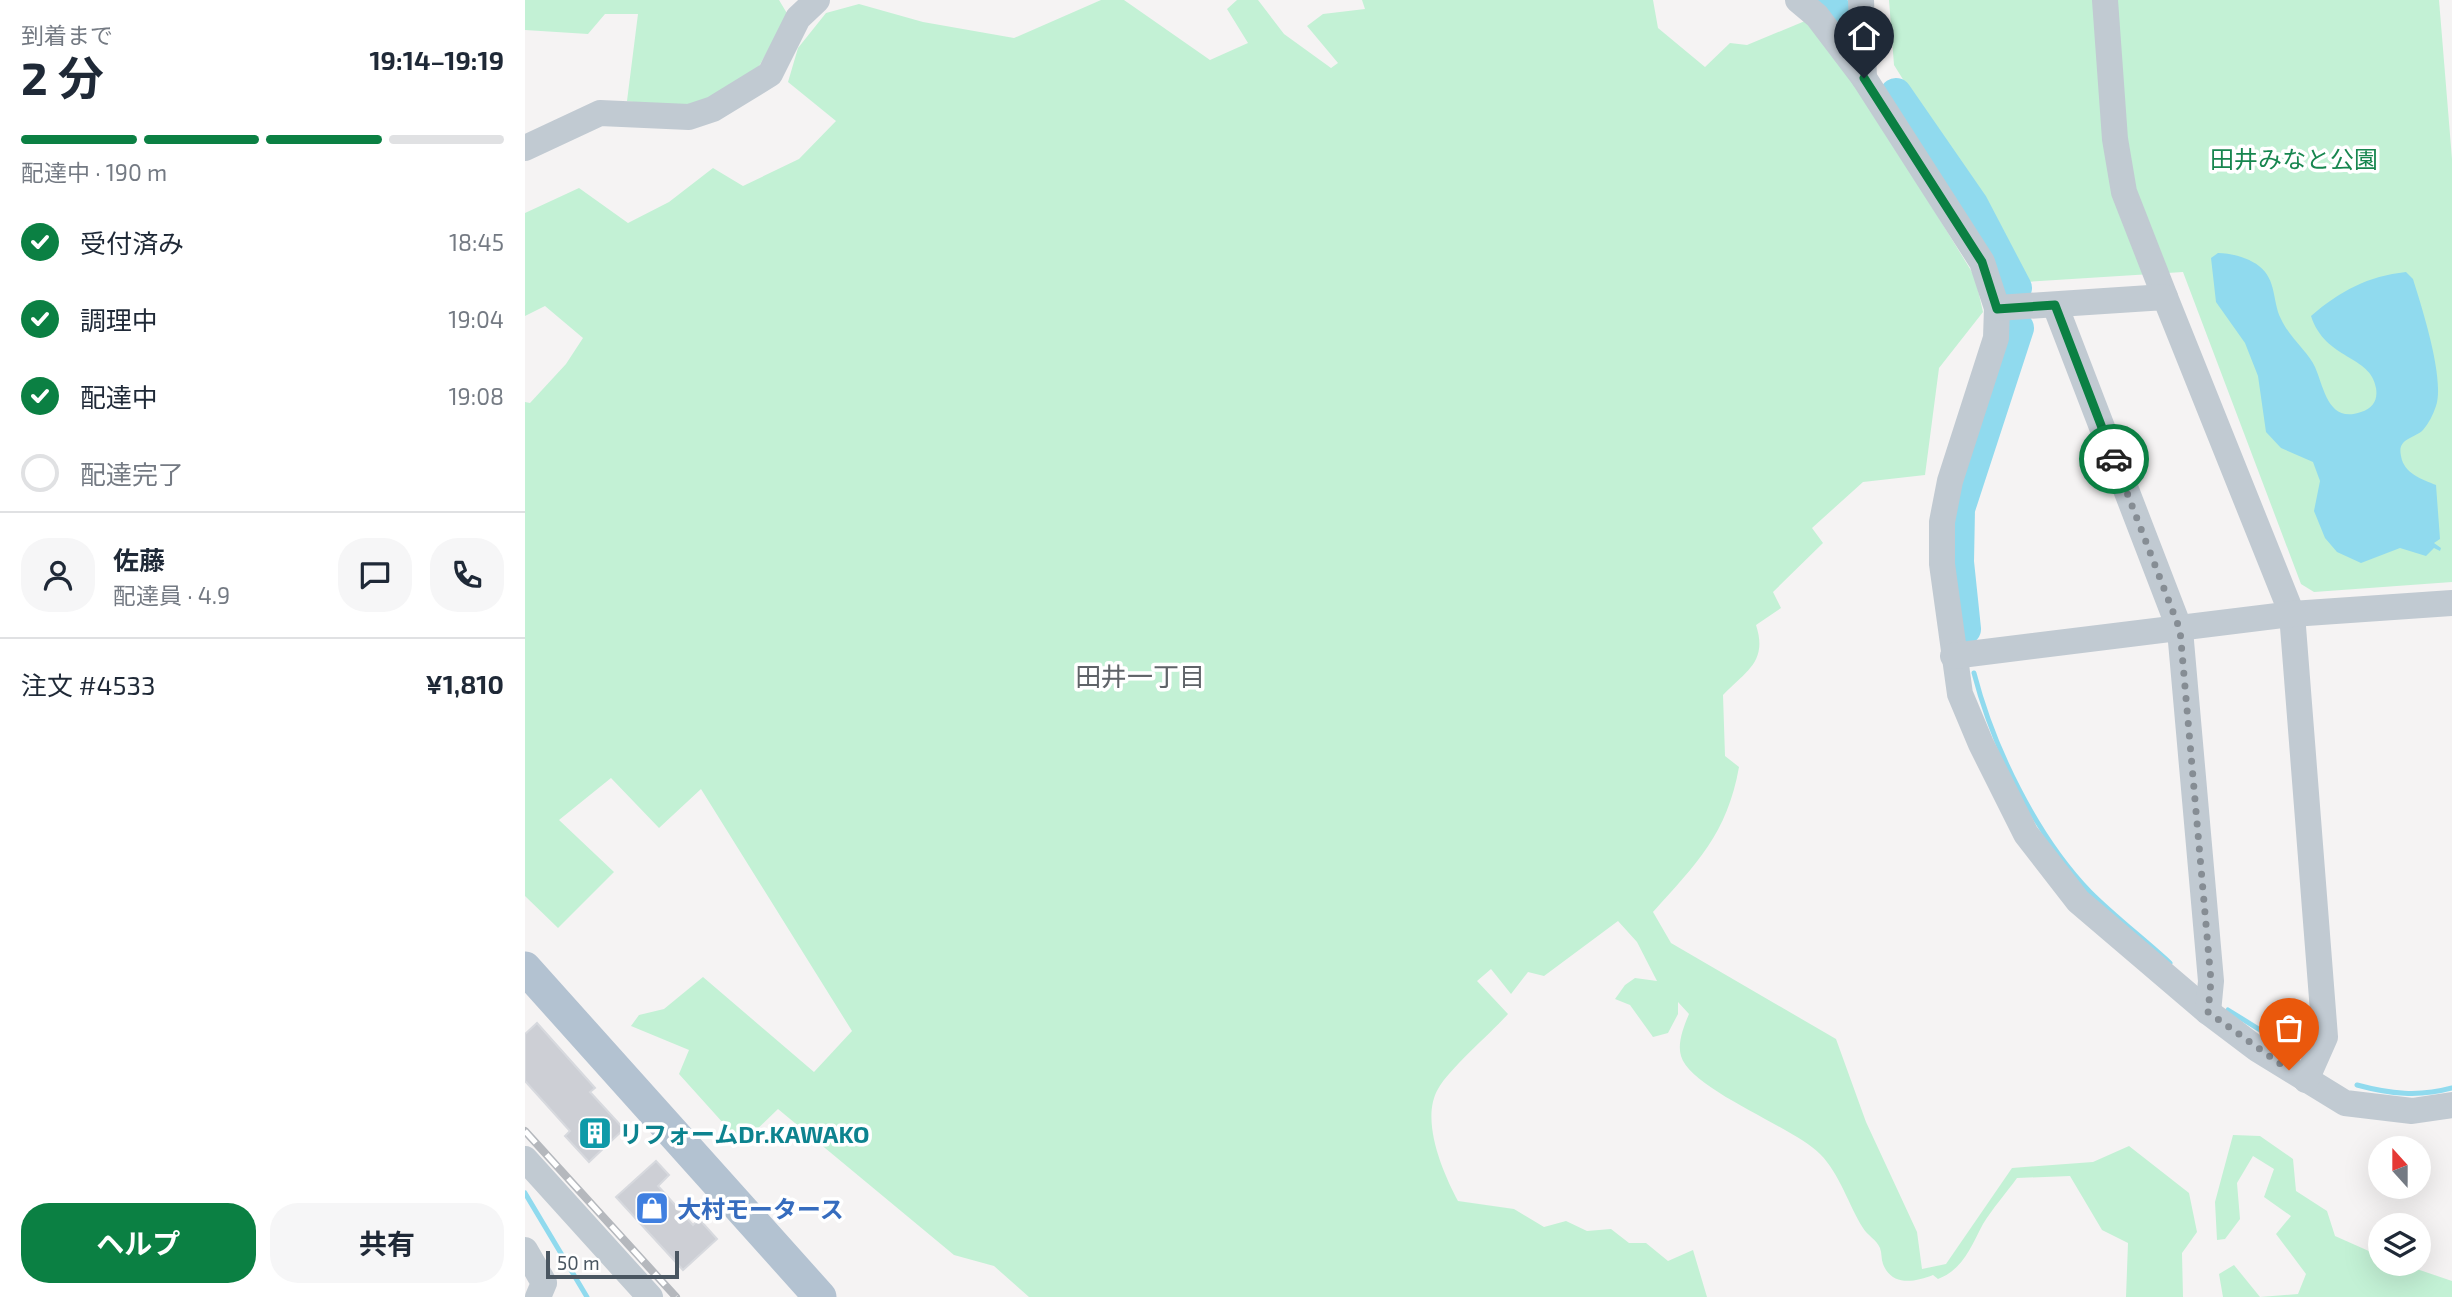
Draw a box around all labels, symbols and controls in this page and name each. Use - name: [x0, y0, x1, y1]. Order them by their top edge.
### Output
- pin: [1834, 6, 1894, 78]
- icon: home: [1845, 17, 1883, 55]
- text: 到着まで: [21, 21, 113, 49]
- text: 19:14–19:19: [369, 44, 504, 75]
- text: 2 分: [21, 49, 104, 104]
- park label: 田井みなと公園: [2210, 144, 2378, 173]
- text: 配達中 · 190 m: [21, 158, 167, 186]
- icon: check: [21, 223, 59, 261]
- text: 受付済み: [80, 227, 184, 258]
- text: 18:45: [449, 228, 504, 256]
- icon: check: [21, 300, 59, 338]
- text: 調理中: [80, 304, 158, 335]
- text: 19:04: [448, 305, 504, 333]
- icon: check: [21, 377, 59, 415]
- text: 配達中: [80, 381, 158, 412]
- text: 19:08: [448, 382, 504, 410]
- courier: [2079, 424, 2149, 494]
- icon: car: [2095, 440, 2133, 478]
- text: 配達完了: [80, 458, 184, 489]
- button: person: [21, 538, 95, 612]
- button: chat: [338, 538, 412, 612]
- button: phone: [430, 538, 504, 612]
- text: 佐藤: [113, 544, 165, 575]
- text: 配達員 · 4.9: [113, 581, 230, 609]
- district label: 田井一丁目: [1075, 660, 1205, 691]
- text: ¥1,810: [425, 668, 504, 699]
- text: 注文 #4533: [21, 669, 155, 700]
- pin: [2259, 998, 2319, 1070]
- icon: bag: [2270, 1009, 2308, 1047]
- building icon: リフォームDr.KAWAKO: [576, 1114, 614, 1152]
- place label: リフォームDr.KAWAKO: [619, 1119, 870, 1148]
- north arrow: [2368, 1136, 2431, 1199]
- map controls: [2368, 1136, 2431, 1276]
- shop icon: 大村モータース: [633, 1189, 671, 1227]
- place label: 大村モータース: [677, 1194, 844, 1223]
- button: ヘルプ: [21, 1203, 256, 1283]
- button: 共有: [270, 1203, 504, 1283]
- button: layers: [2368, 1213, 2431, 1276]
- scale bar: [546, 1248, 679, 1280]
- text: 50 m: [557, 1251, 600, 1274]

